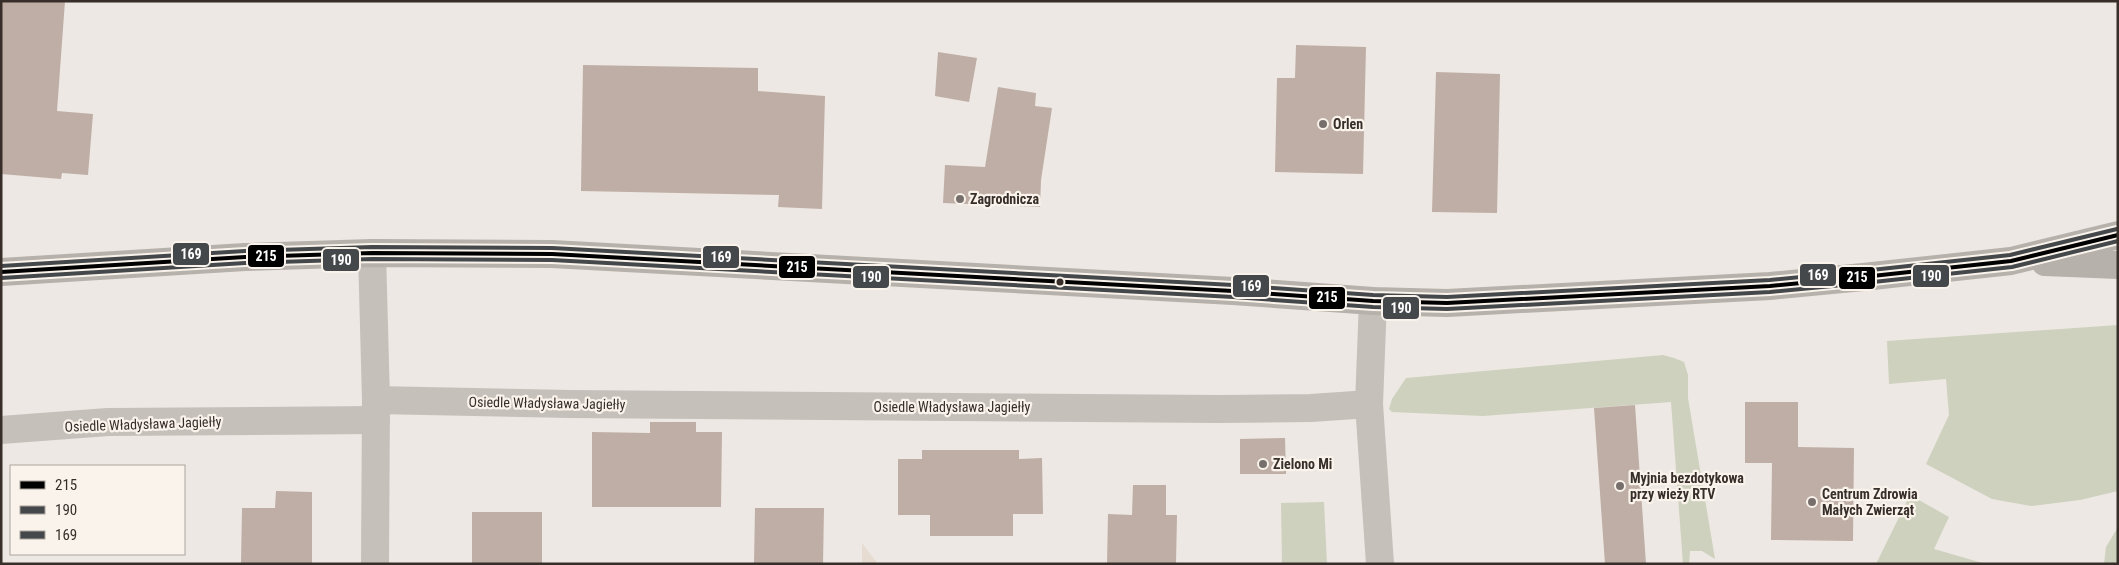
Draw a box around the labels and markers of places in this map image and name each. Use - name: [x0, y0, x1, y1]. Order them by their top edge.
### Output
- place label: Orlen: [1333, 116, 1363, 132]
- marker: Orlen: [1317, 118, 1329, 130]
- place label: Zagrodnicza: [970, 191, 1040, 207]
- marker: Zagrodnicza: [954, 193, 966, 205]
- unlabelled marker: [1055, 277, 1065, 287]
- place label: Zielono Mi: [1273, 456, 1332, 472]
- marker: Zielono Mi: [1257, 458, 1269, 470]
- place label: Myjnia bezdotykowa przy wieży RTV: [1630, 470, 1744, 502]
- marker: Myjnia bezdotykowa przy wieży RTV: [1614, 480, 1626, 492]
- place label: Centrum Zdrowia Małych Zwierząt: [1822, 486, 1918, 518]
- marker: Centrum Zdrowia Małych Zwierząt: [1806, 496, 1818, 508]

